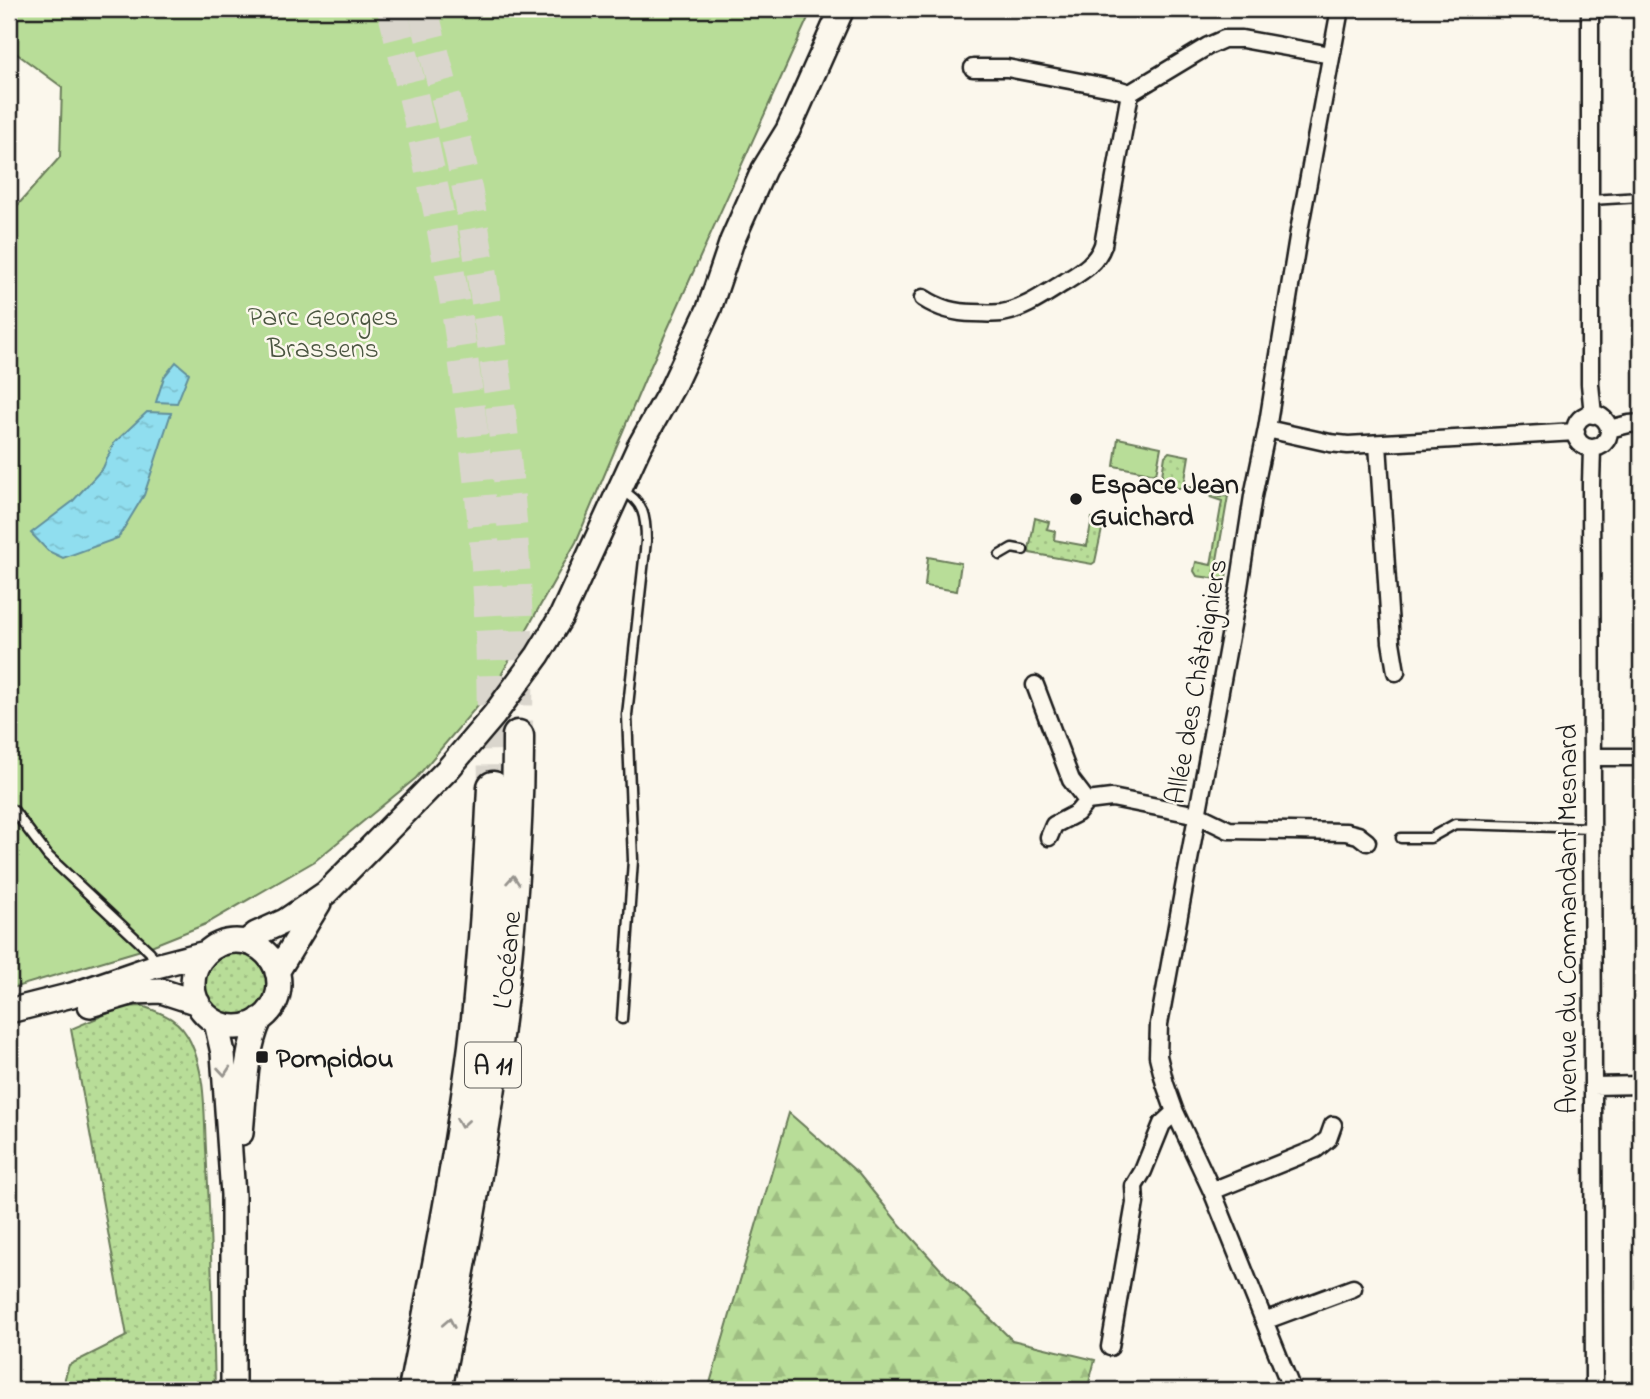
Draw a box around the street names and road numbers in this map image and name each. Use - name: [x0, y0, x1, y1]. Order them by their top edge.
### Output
- street label: Allée des Châtaigniers: [1157, 556, 1240, 808]
- street label: Avenue du Commandant Mesnard: [1549, 724, 1590, 1114]
- street label: L’Océane: [484, 909, 534, 1011]
- road number: A 11: [465, 1042, 521, 1088]

